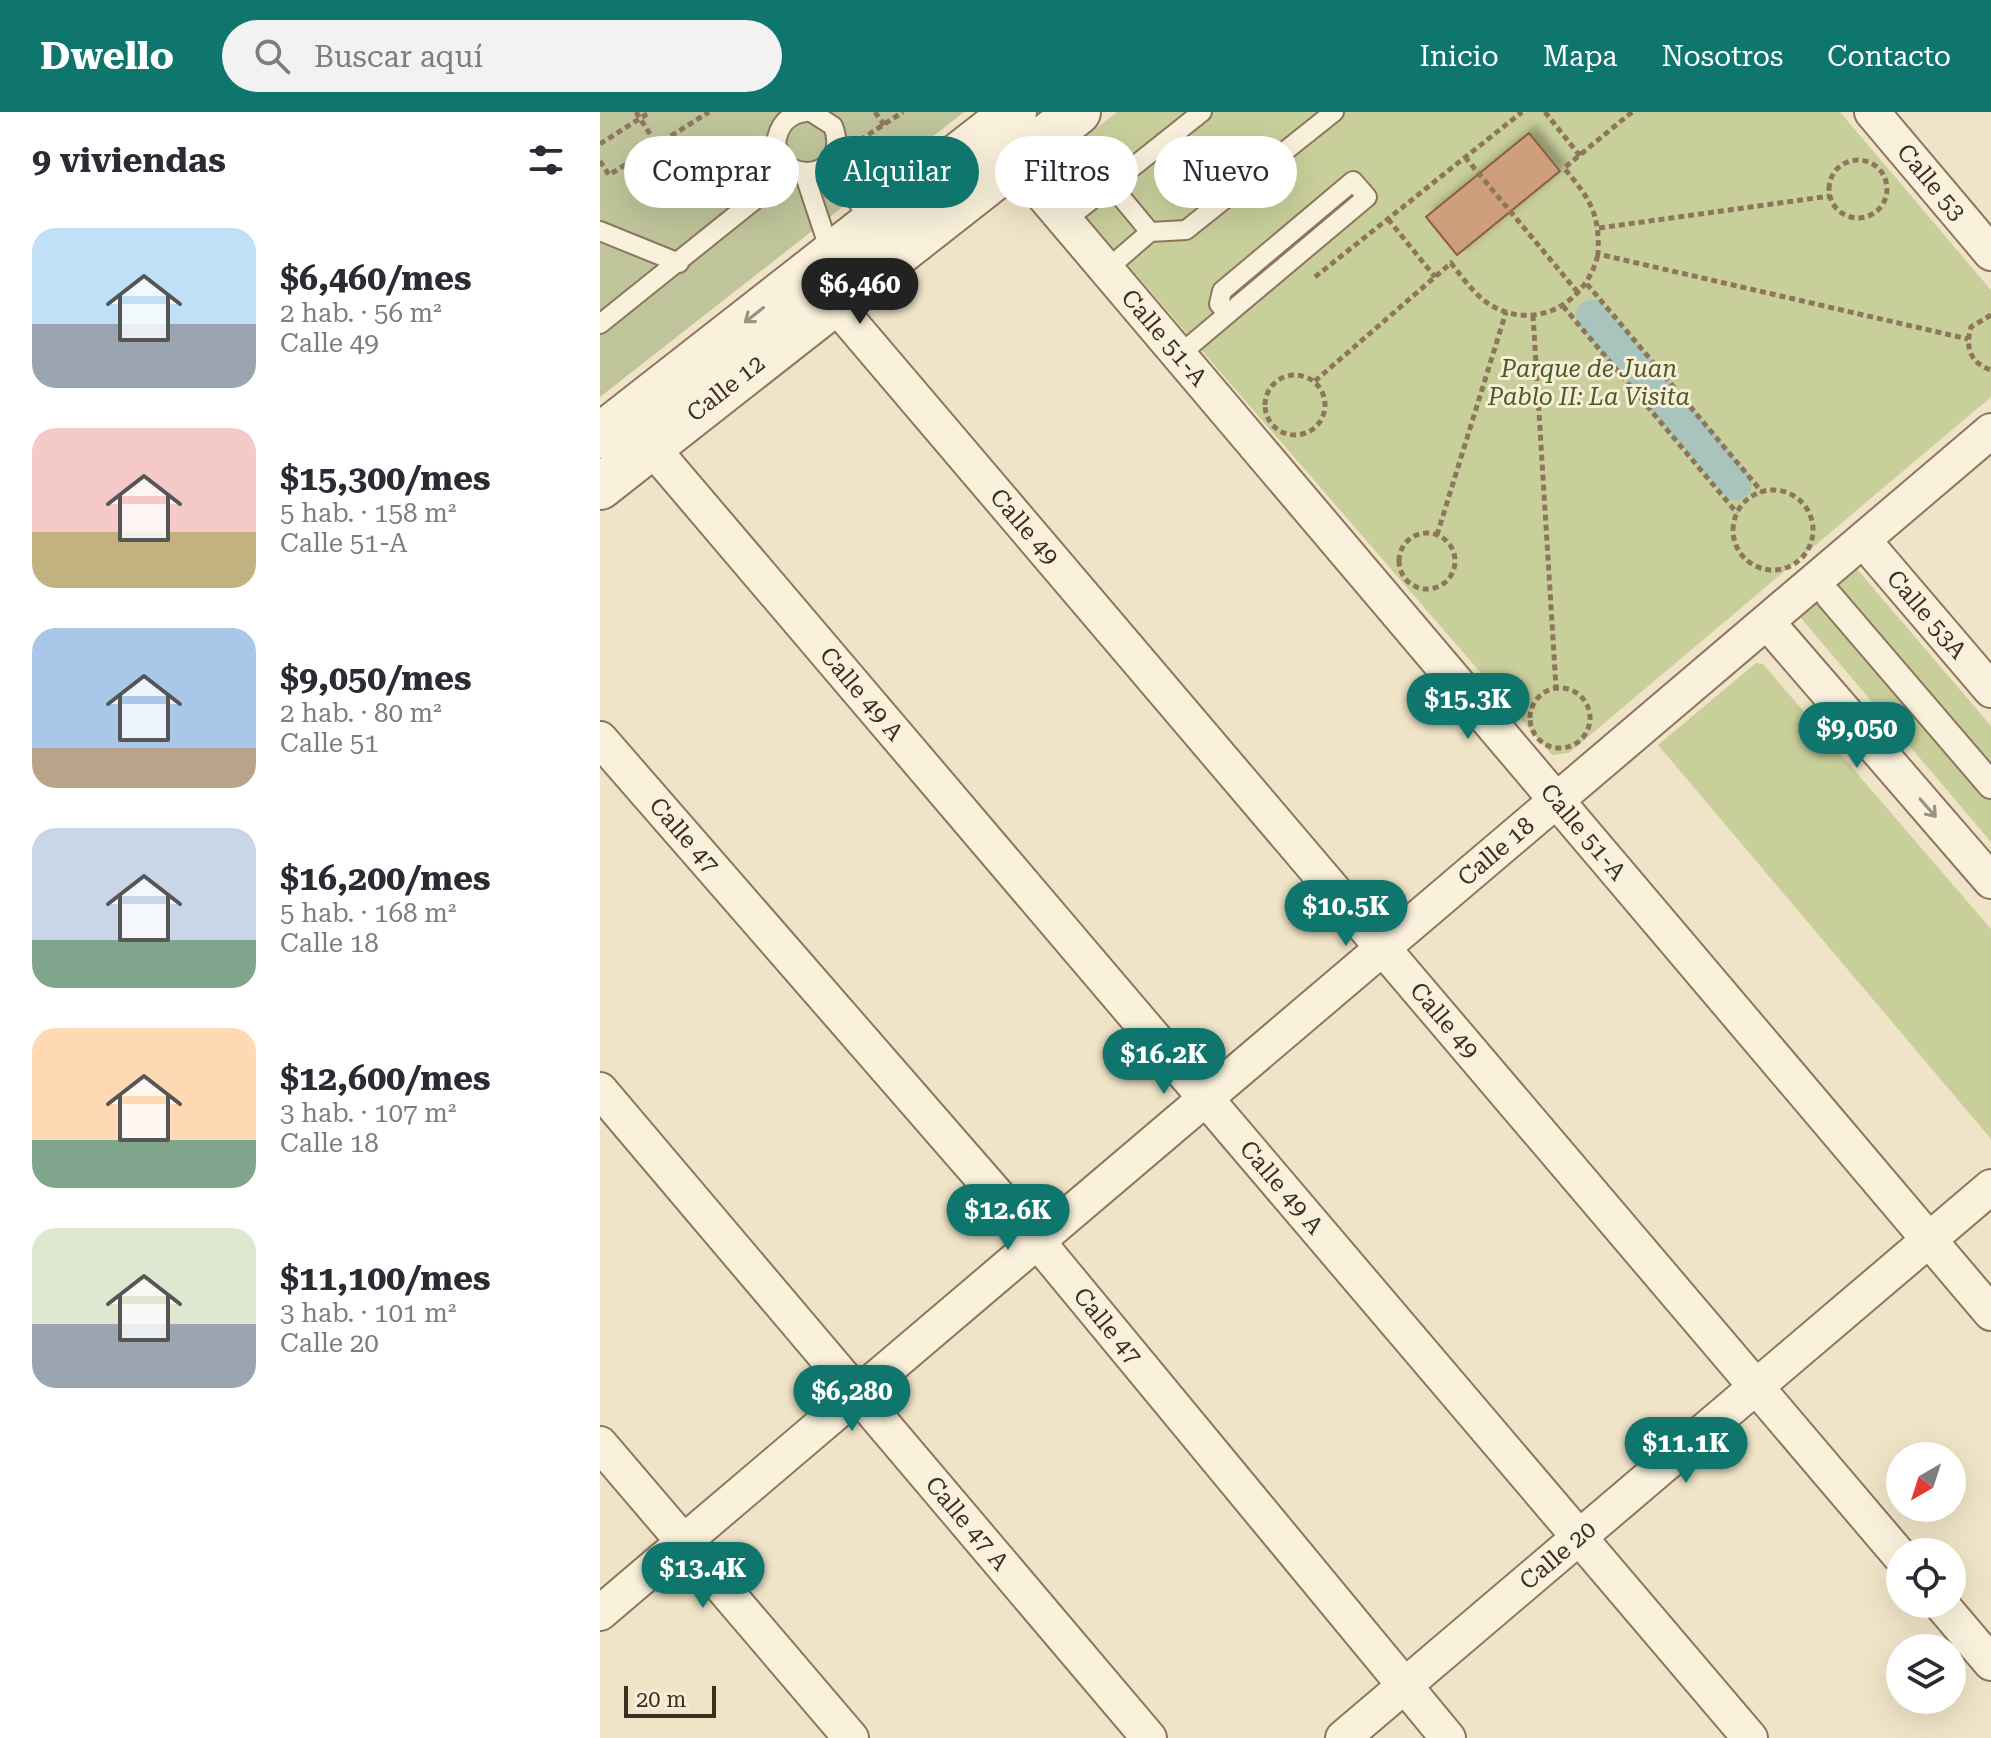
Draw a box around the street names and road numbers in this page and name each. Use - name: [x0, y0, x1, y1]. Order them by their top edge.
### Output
- street label: Calle 53: [1891, 138, 1971, 226]
- street label: Calle 51-A: [1116, 284, 1213, 392]
- street label: Calle 12: [681, 349, 770, 427]
- street label: Calle 49: [984, 483, 1065, 571]
- street label: Calle 53A: [1881, 564, 1972, 665]
- street label: Calle 49 A: [814, 641, 909, 747]
- street label: Calle 51-A: [1535, 778, 1632, 886]
- street label: Calle 47: [644, 792, 725, 879]
- street label: Calle 18: [1452, 811, 1540, 892]
- street label: Calle 49: [1404, 977, 1485, 1064]
- street label: Calle 49 A: [1234, 1135, 1329, 1240]
- street label: Calle 47: [1068, 1282, 1147, 1370]
- street label: Calle 47 A: [920, 1471, 1015, 1576]
- street label: Calle 20: [1514, 1515, 1602, 1596]

